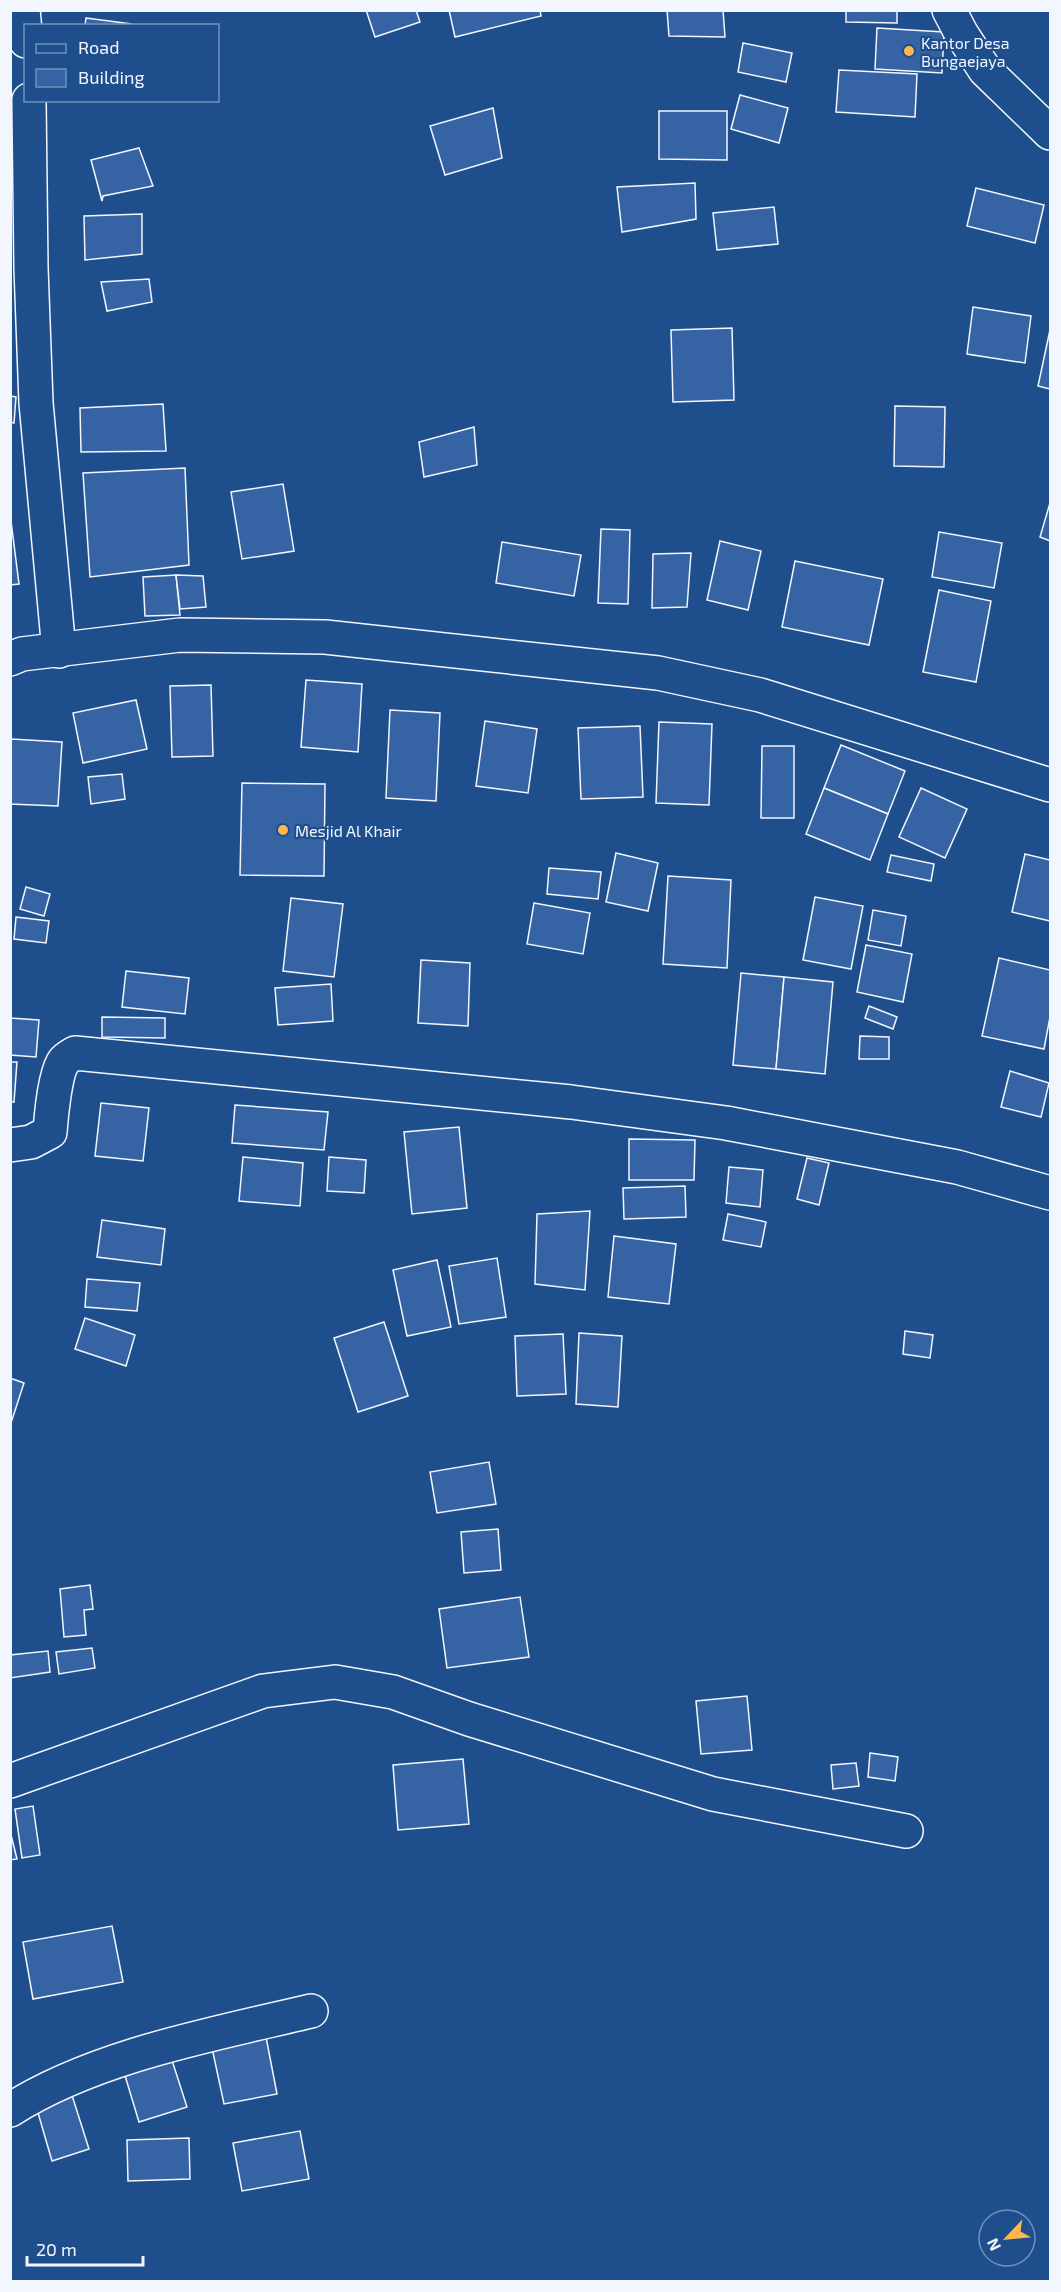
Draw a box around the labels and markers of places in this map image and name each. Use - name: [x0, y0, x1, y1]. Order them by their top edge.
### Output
- place label: Kantor Desa Bungaejaya: [921, 33, 1010, 71]
- marker: Kantor Desa Bungaejaya: [902, 44, 916, 58]
- place label: Mesjid Al Khair: [295, 821, 402, 841]
- marker: Mesjid Al Khair: [276, 823, 290, 837]

